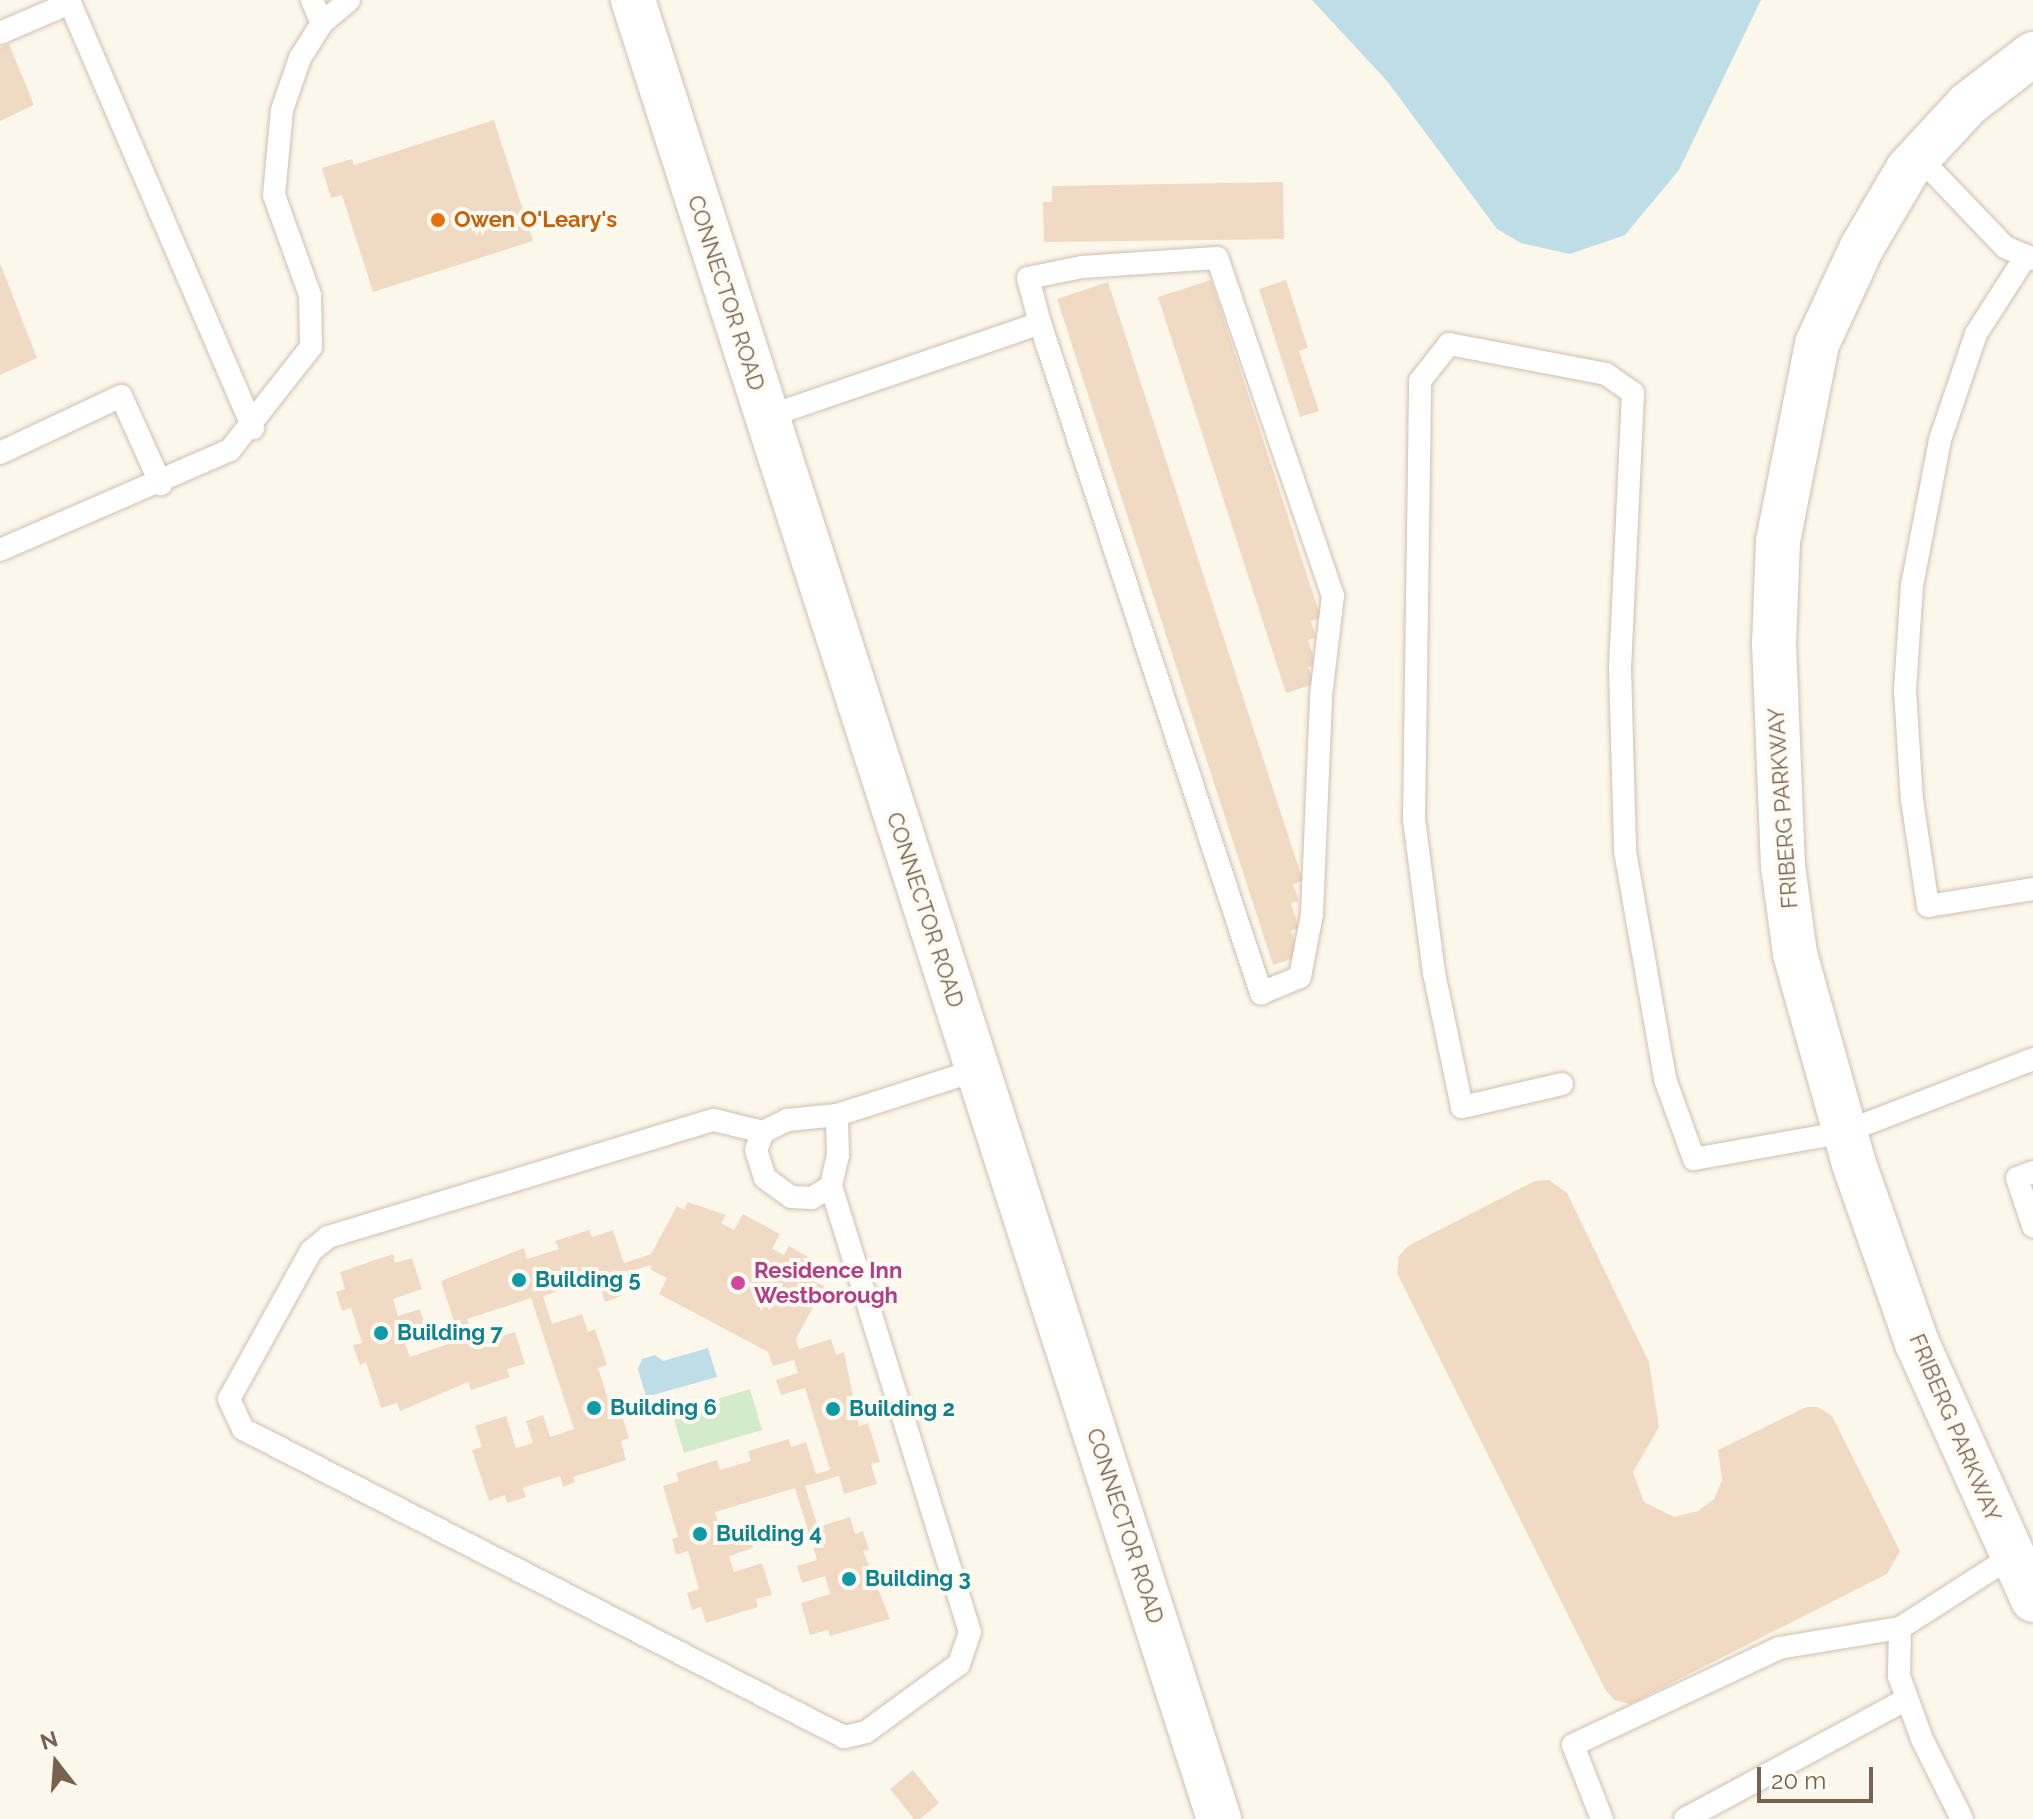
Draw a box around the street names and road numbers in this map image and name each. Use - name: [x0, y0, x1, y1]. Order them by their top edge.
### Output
- street label: CONNECTOR ROAD: [682, 192, 770, 394]
- street label: FRIBERG PARKWAY: [1763, 706, 1803, 910]
- street label: CONNECTOR ROAD: [881, 809, 969, 1011]
- street label: FRIBERG PARKWAY: [1903, 1330, 2007, 1526]
- street label: CONNECTOR ROAD: [1081, 1425, 1169, 1627]

